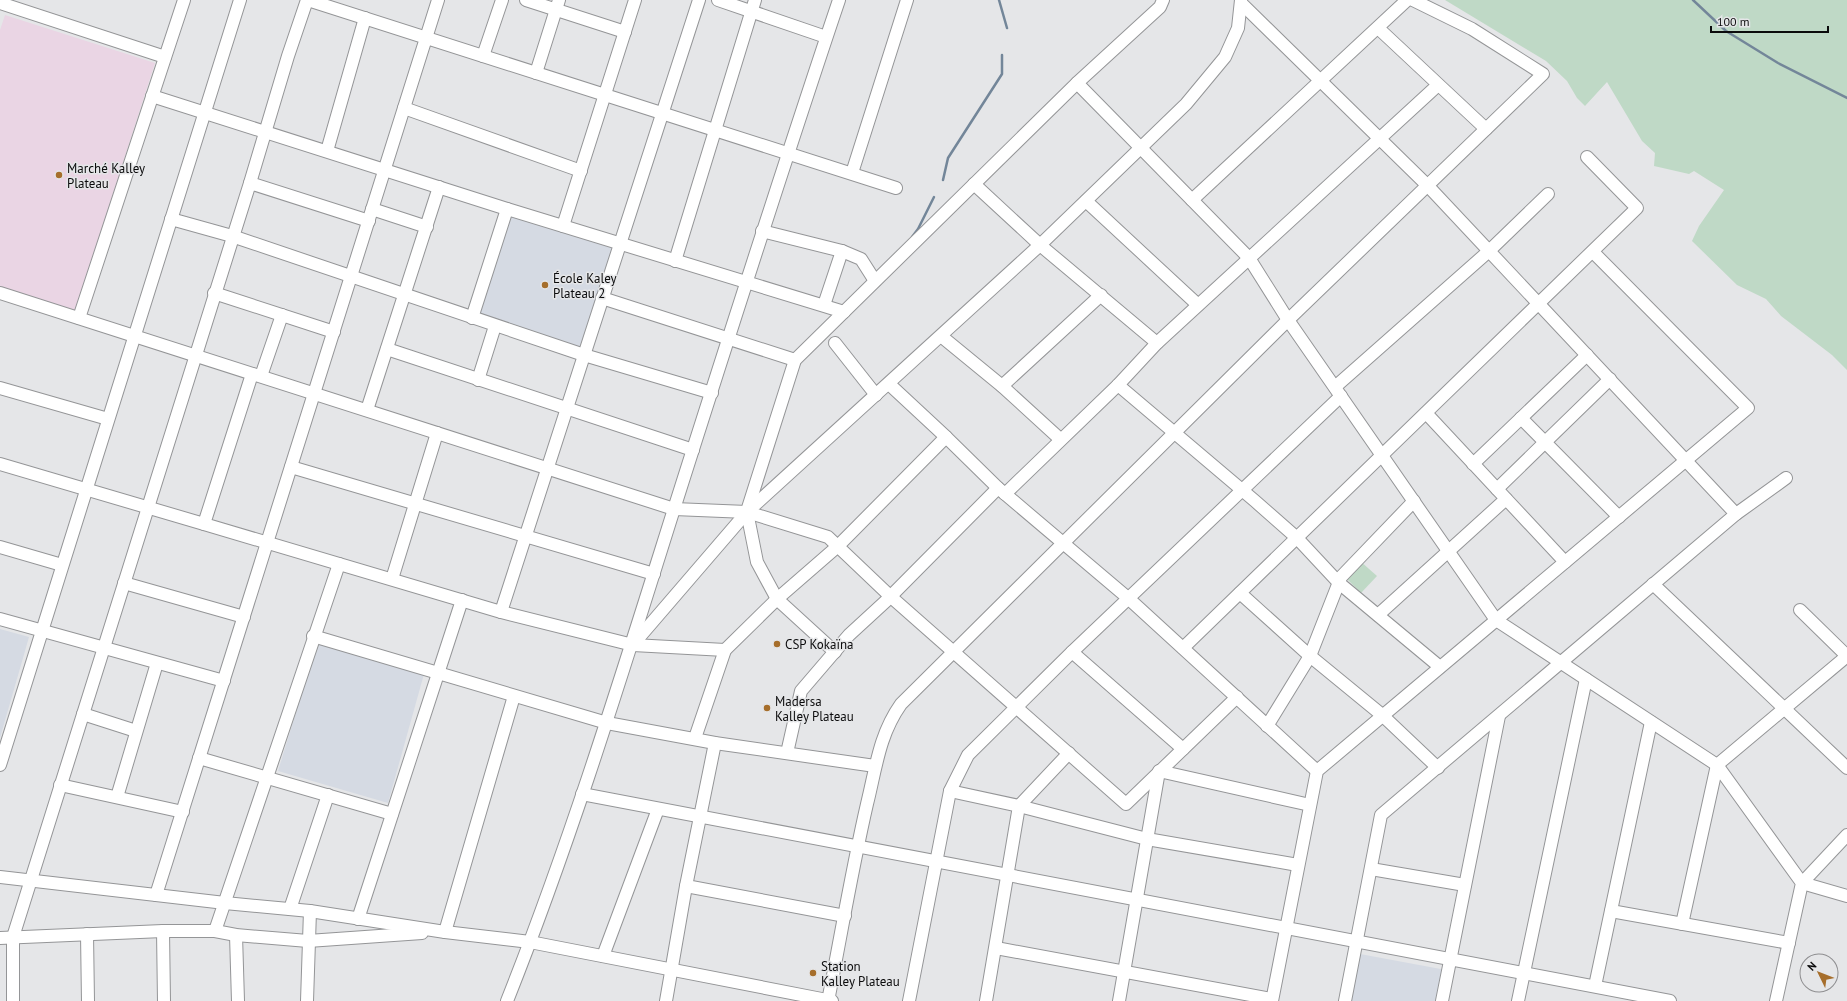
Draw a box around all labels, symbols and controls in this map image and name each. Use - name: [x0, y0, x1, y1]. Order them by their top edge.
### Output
- scale bar: [1711, 8, 1828, 34]
- text: 100 m: [1717, 14, 1750, 29]
- place label: Marché Kalley Plateau: [67, 160, 145, 192]
- marker: Marché Kalley Plateau: [54, 170, 64, 180]
- place label: École Kaley Plateau 2: [553, 270, 617, 302]
- marker: École Kaley Plateau 2: [540, 280, 550, 290]
- place label: CSP Kokaïna: [785, 636, 854, 653]
- marker: CSP Kokaïna: [772, 639, 782, 649]
- place label: Madersa Kalley Plateau: [775, 693, 854, 725]
- marker: Madersa Kalley Plateau: [762, 703, 772, 713]
- north arrow: [1799, 953, 1839, 993]
- place label: Station Kalley Plateau: [821, 958, 900, 990]
- text: N: [1804, 959, 1819, 974]
- marker: Station Kalley Plateau: [808, 968, 818, 978]

